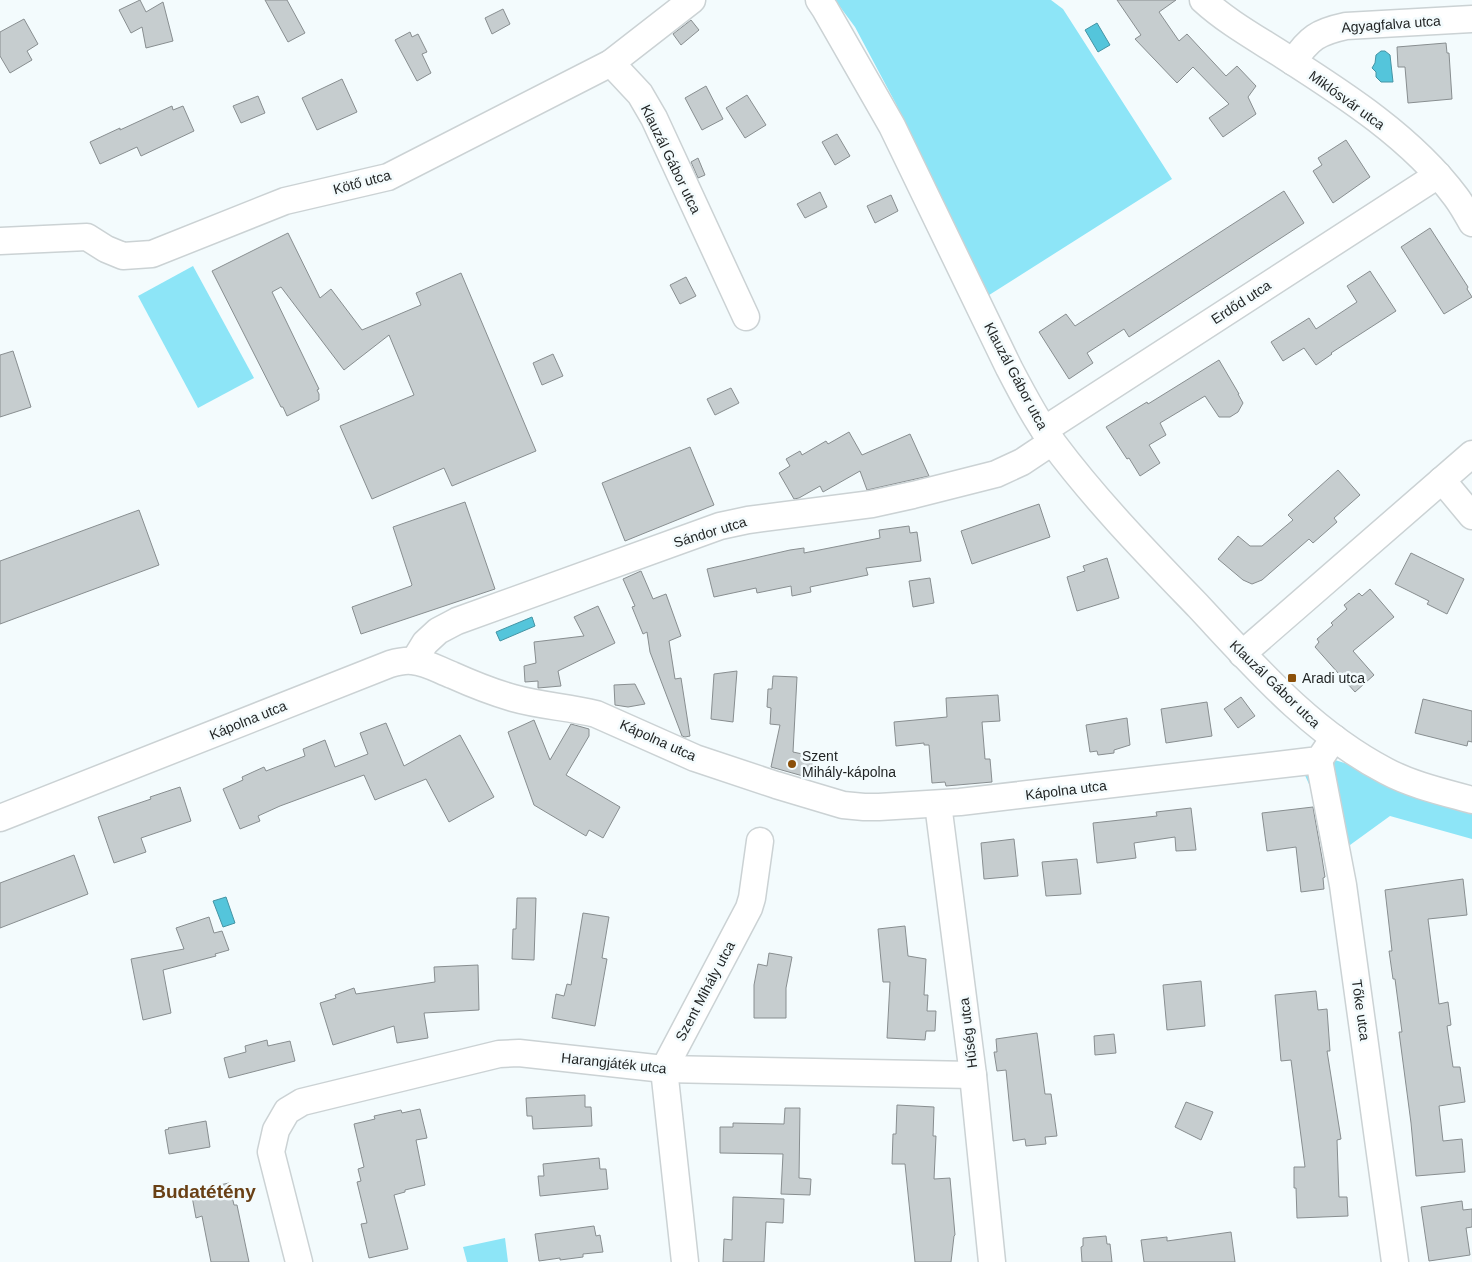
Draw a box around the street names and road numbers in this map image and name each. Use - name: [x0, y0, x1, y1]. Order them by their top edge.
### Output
- street label: Agyagfalva utca: [1341, 13, 1441, 35]
- street label: Miklósvár utca: [1306, 67, 1388, 133]
- street label: Klauzál Gábor utca: [638, 102, 704, 216]
- street label: Kötő utca: [331, 167, 393, 197]
- street label: Erdőd utca: [1208, 277, 1274, 327]
- street label: Klauzál Gábor utca: [981, 320, 1051, 433]
- street label: Sándor utca: [672, 513, 749, 551]
- street label: Klauzál Gábor utca: [1227, 637, 1324, 731]
- street label: Kápolna utca: [207, 697, 289, 743]
- street label: Kápolna utca: [617, 716, 699, 764]
- street label: Kápolna utca: [1024, 777, 1108, 803]
- street label: Szent Mihály utca: [672, 938, 738, 1044]
- street label: Tőke utca: [1349, 978, 1373, 1042]
- street label: Hűség utca: [956, 997, 980, 1069]
- street label: Harangjáték utca: [561, 1050, 668, 1077]

